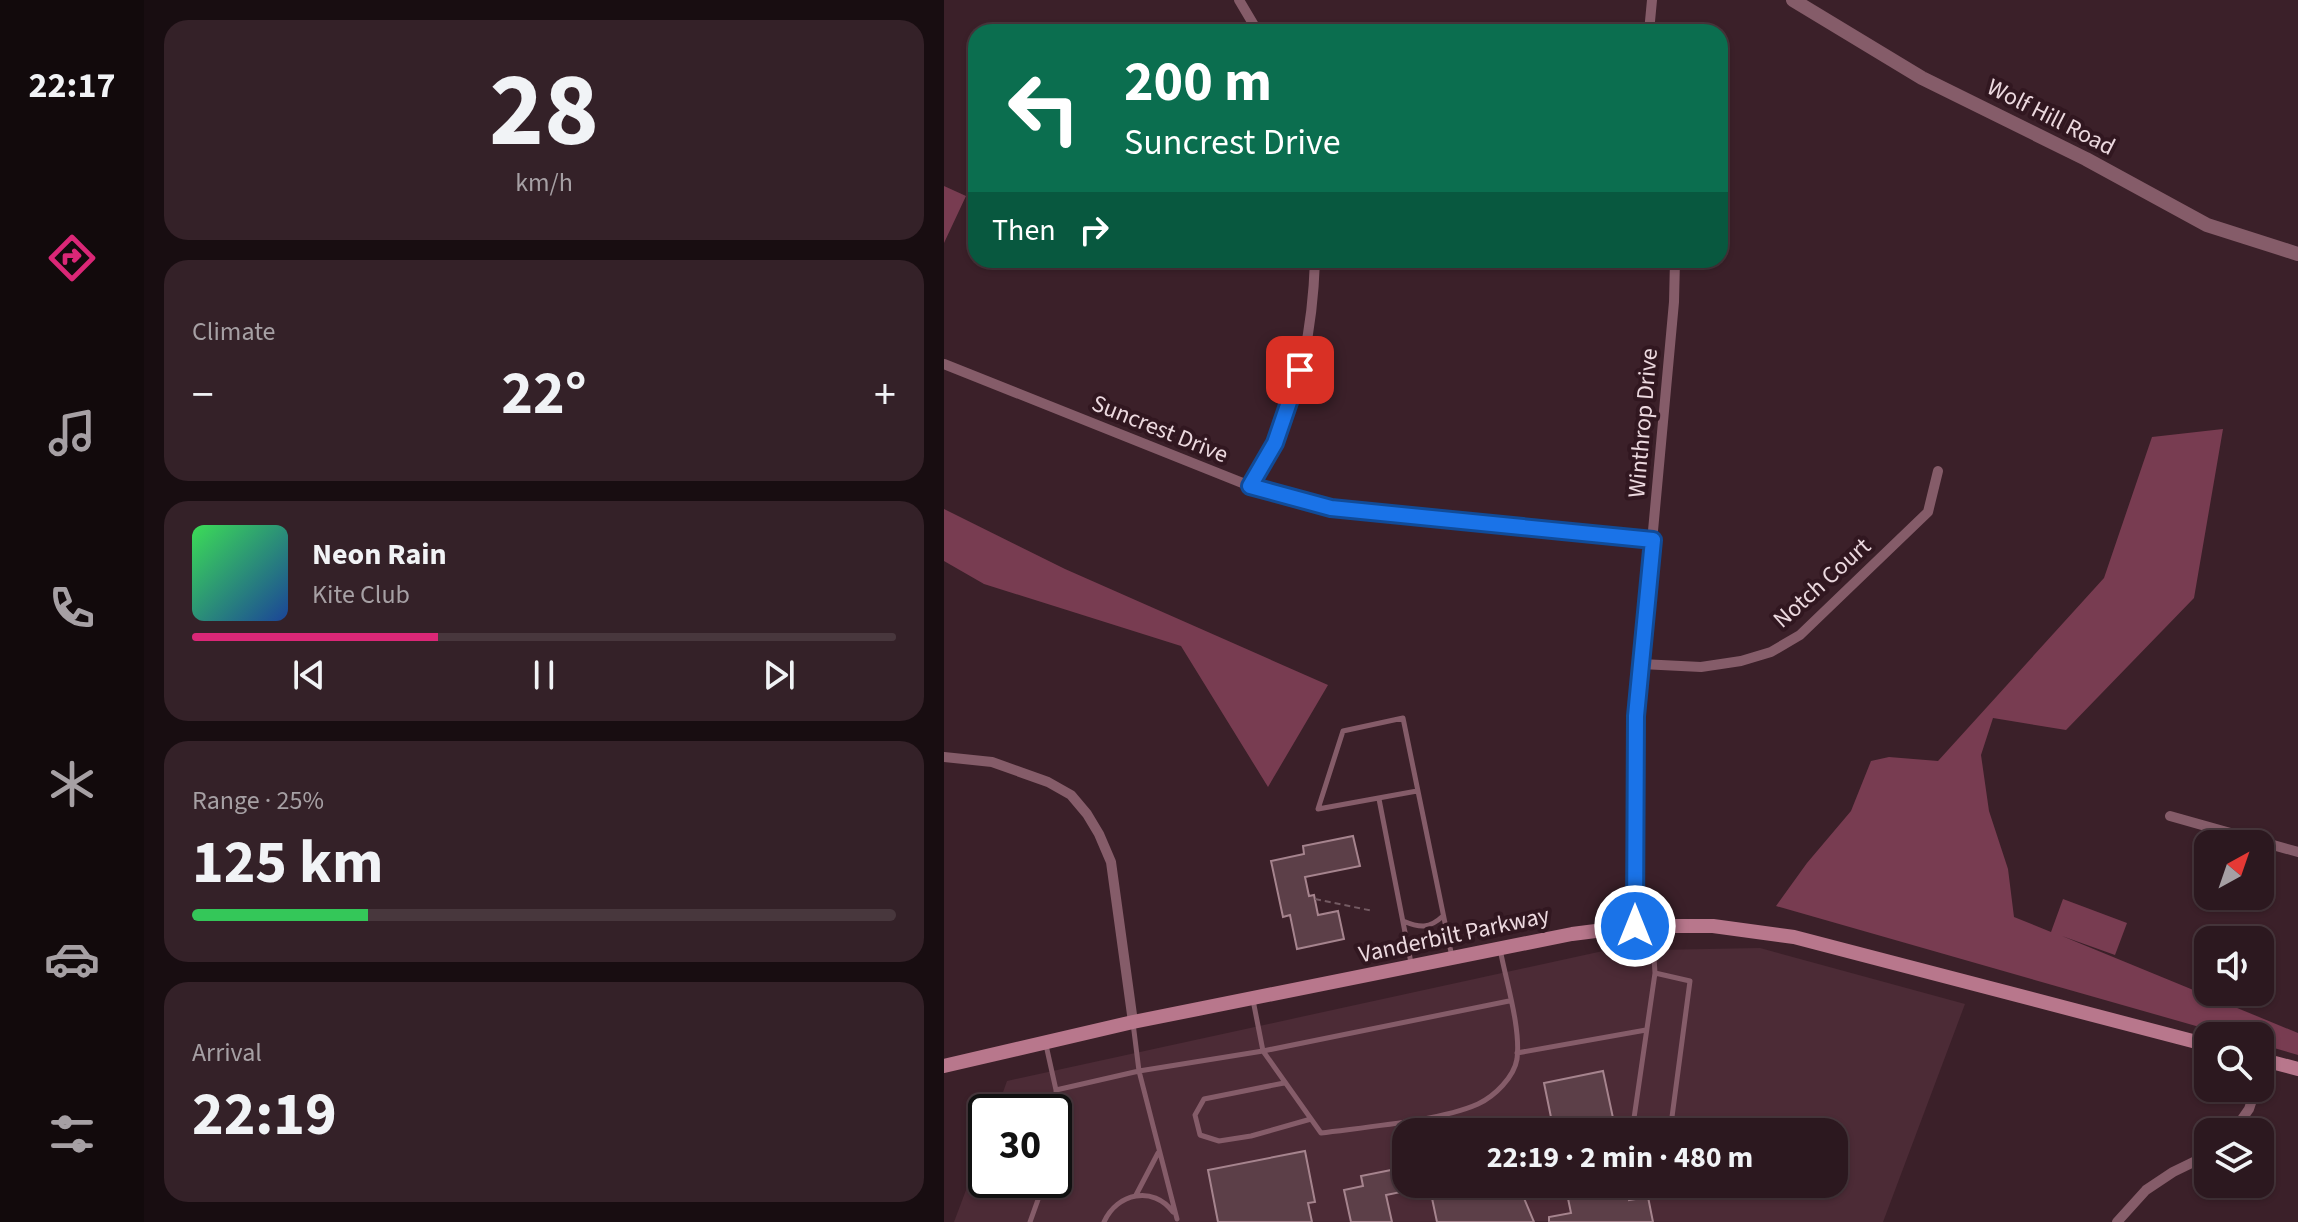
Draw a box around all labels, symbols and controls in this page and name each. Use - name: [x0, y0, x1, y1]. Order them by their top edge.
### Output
- text: 28: [489, 38, 599, 186]
- text: 200 m: [1124, 43, 1272, 122]
- icon: left: [992, 56, 1096, 160]
- text: 22:17: [29, 60, 115, 111]
- street label: Wolf Hill Road: [1981, 70, 2121, 164]
- text: Suncrest Drive: [1124, 117, 1341, 168]
- text: km/h: [515, 164, 573, 201]
- icon: right: [1072, 208, 1116, 252]
- text: Then: [992, 209, 1056, 252]
- icon: directions: [44, 230, 100, 286]
- text: Climate: [192, 313, 276, 350]
- pin: [1266, 336, 1334, 404]
- street label: Winthrop Drive: [1619, 347, 1667, 499]
- icon: arrive: [1278, 348, 1322, 392]
- text: 22°: [501, 352, 587, 437]
- text: −: [192, 364, 214, 427]
- text: +: [874, 364, 896, 427]
- street label: Suncrest Drive: [1086, 386, 1234, 472]
- icon: music: [44, 405, 100, 461]
- street label: Notch Court: [1765, 530, 1879, 636]
- text: Neon Rain: [312, 533, 447, 576]
- text: Kite Club: [312, 576, 410, 613]
- icon: phone: [44, 580, 100, 636]
- icon: previous: [287, 653, 331, 697]
- icon: pause: [522, 653, 566, 697]
- icon: next: [757, 653, 801, 697]
- icon: climate: [44, 756, 100, 812]
- text: Range · 25%: [192, 782, 324, 819]
- text: 125 km: [192, 821, 383, 906]
- north arrow: [2194, 830, 2274, 910]
- map controls: [2194, 830, 2274, 1198]
- position arrow: [1593, 884, 1677, 968]
- street label: Vanderbilt Parkway: [1355, 898, 1553, 972]
- button: sound: [2194, 926, 2274, 1006]
- icon: car: [44, 931, 100, 987]
- button: search: [2194, 1022, 2274, 1102]
- text: Arrival: [192, 1034, 262, 1071]
- text: 22:19: [192, 1073, 337, 1158]
- speed limit sign: 30: [968, 1094, 1072, 1198]
- icon: filters: [44, 1106, 100, 1162]
- button: layers: [2194, 1118, 2274, 1198]
- text: 22:19 · 2 min · 480 m: [1487, 1136, 1753, 1179]

